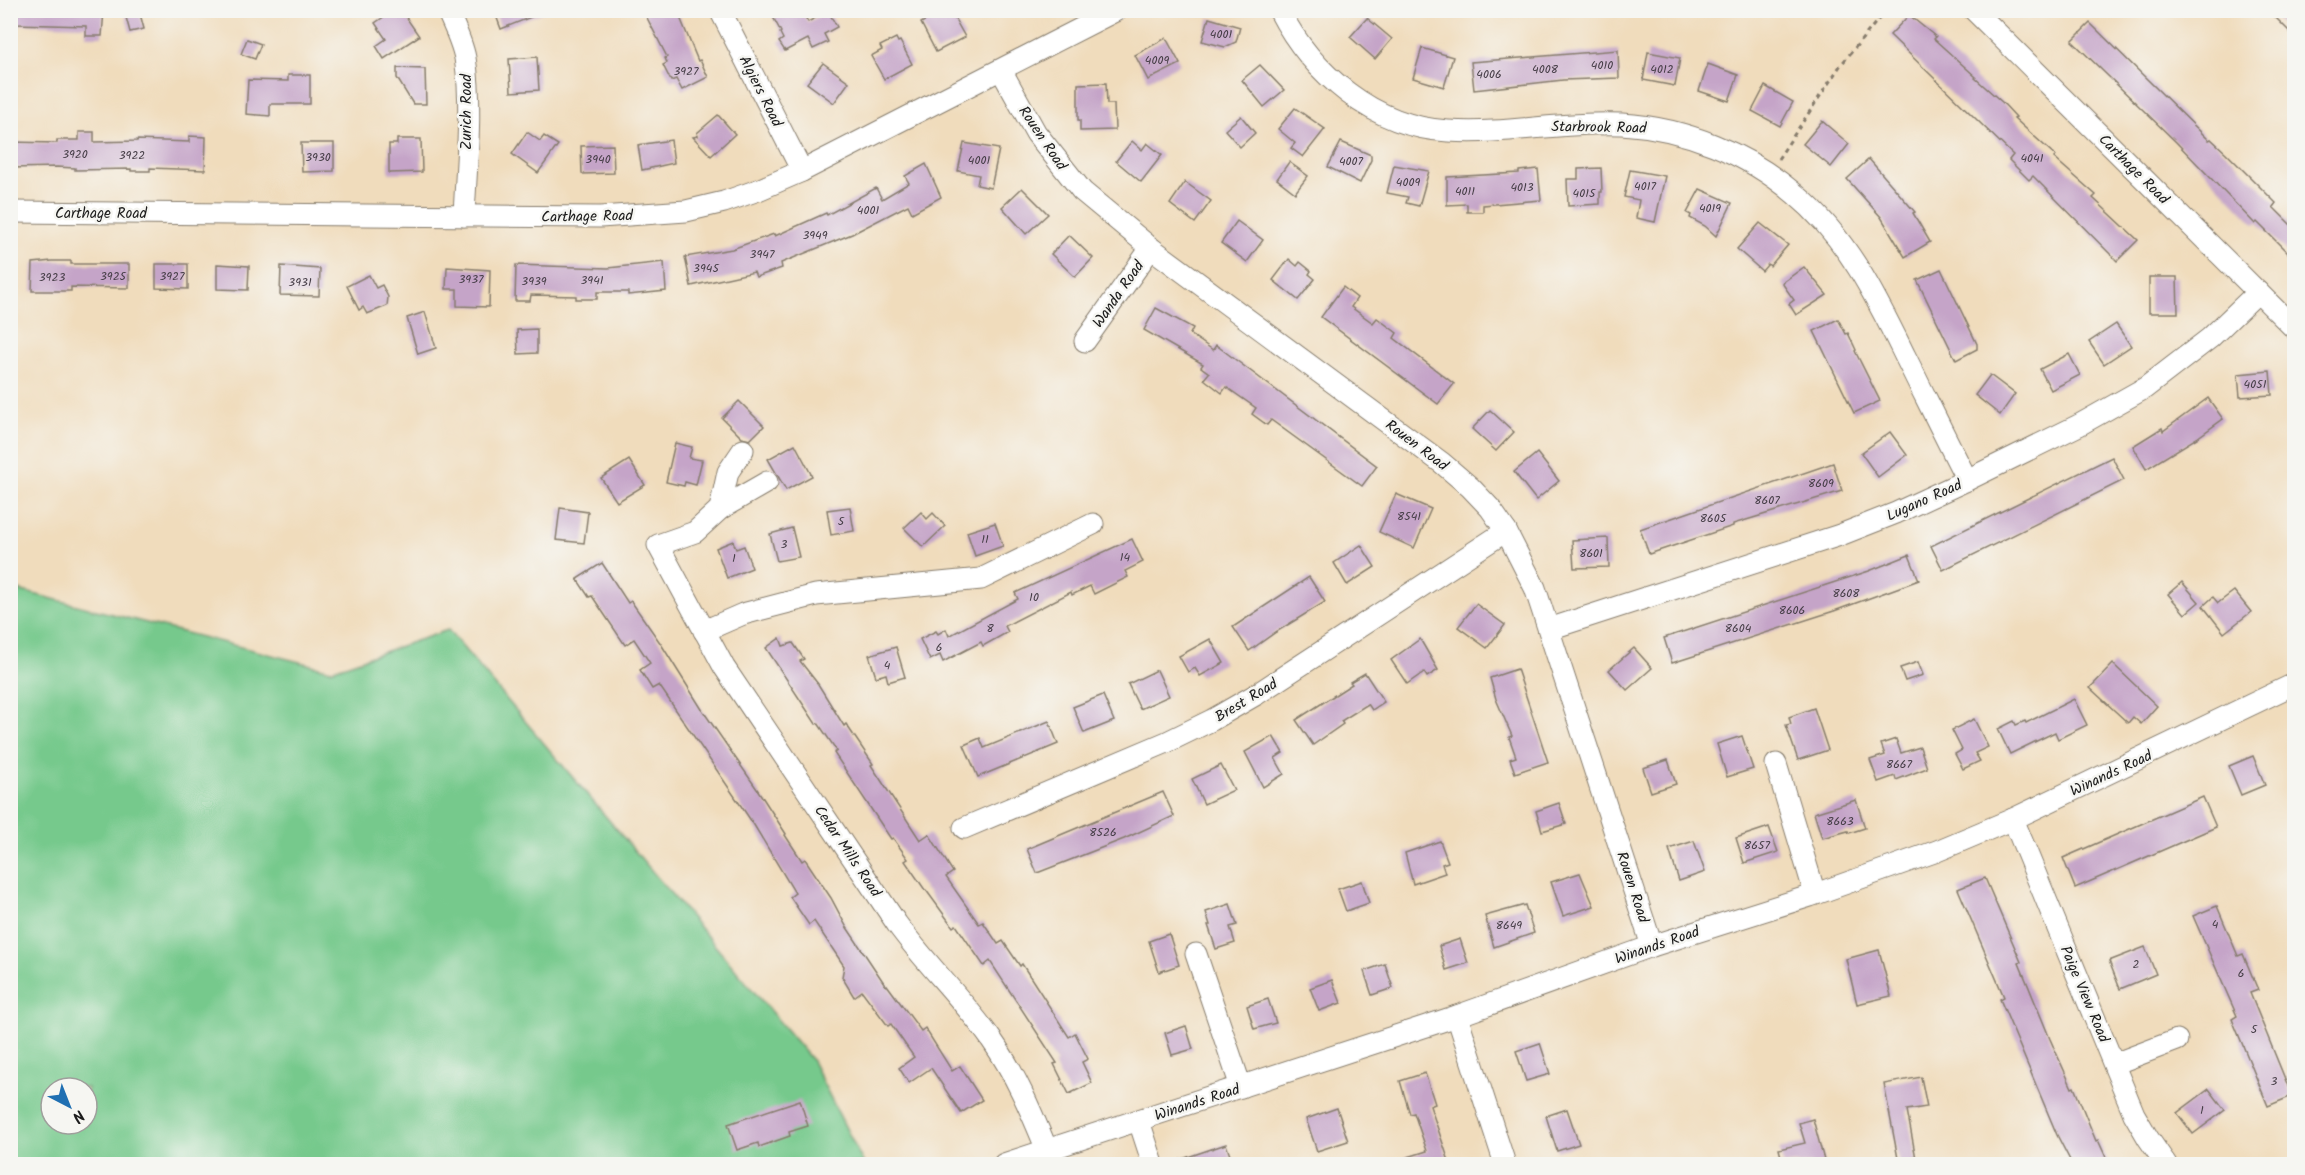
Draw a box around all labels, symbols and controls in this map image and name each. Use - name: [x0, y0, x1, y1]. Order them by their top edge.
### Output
- house number: 4001: [1210, 25, 1232, 44]
- street label: Algiers Road: [732, 51, 789, 132]
- house number: 4009: [1145, 51, 1169, 70]
- house number: 4010: [1591, 56, 1613, 75]
- house number: 4008: [1532, 60, 1559, 79]
- house number: 4012: [1650, 60, 1674, 79]
- house number: 3927: [673, 62, 699, 81]
- house number: 4006: [1476, 65, 1502, 84]
- street label: Zurich Road: [455, 74, 479, 150]
- street label: Rouen Road: [1012, 101, 1073, 176]
- street label: Starbrook Road: [1551, 115, 1647, 141]
- street label: Carthage Road: [2092, 129, 2175, 211]
- house number: 3920: [62, 145, 88, 164]
- house number: 3922: [119, 146, 145, 165]
- house number: 3930: [305, 148, 331, 167]
- house number: 4041: [2021, 149, 2044, 168]
- house number: 3940: [585, 150, 611, 169]
- house number: 4001: [968, 151, 990, 170]
- house number: 4007: [1339, 152, 1364, 171]
- house number: 4009: [1396, 173, 1420, 192]
- house number: 4017: [1634, 177, 1656, 196]
- house number: 4013: [1510, 178, 1534, 197]
- house number: 4011: [1455, 182, 1475, 201]
- house number: 4015: [1573, 184, 1597, 203]
- house number: 4019: [1699, 199, 1721, 218]
- house number: 4001: [857, 201, 879, 220]
- street label: Carthage Road: [55, 202, 147, 226]
- street label: Carthage Road: [541, 204, 634, 230]
- house number: 3949: [802, 226, 828, 245]
- house number: 3947: [750, 245, 775, 264]
- street label: Wanda Road: [1087, 256, 1151, 333]
- house number: 3945: [693, 259, 720, 278]
- house number: 3925: [100, 267, 128, 286]
- house number: 3927: [159, 267, 185, 286]
- house number: 3923: [39, 268, 65, 287]
- house number: 3937: [458, 270, 484, 289]
- house number: 3941: [580, 271, 604, 290]
- house number: 3939: [521, 272, 547, 291]
- house number: 3931: [288, 273, 312, 292]
- house number: 4051: [2244, 375, 2267, 394]
- street label: Rouen Road: [1380, 414, 1453, 478]
- street label: Lugano Road: [1883, 473, 1966, 528]
- house number: 8609: [1808, 474, 1834, 493]
- house number: 8607: [1754, 491, 1780, 510]
- house number: 8541: [1397, 507, 1421, 526]
- house number: 8605: [1700, 509, 1728, 528]
- house number: 5: [838, 512, 846, 531]
- house number: 11: [981, 530, 989, 549]
- house number: 3: [781, 535, 788, 554]
- house number: 8601: [1579, 544, 1603, 563]
- house number: 14: [1120, 548, 1131, 567]
- house number: 1: [732, 549, 736, 568]
- house number: 8608: [1832, 584, 1860, 603]
- house number: 10: [1029, 588, 1039, 607]
- house number: 8606: [1779, 601, 1805, 620]
- house number: 8: [986, 619, 994, 638]
- house number: 8604: [1725, 619, 1752, 638]
- house number: 6: [936, 638, 942, 657]
- house number: 4: [884, 656, 891, 675]
- street label: Brest Road: [1211, 672, 1283, 729]
- street label: Winands Road: [2066, 744, 2157, 803]
- house number: 8667: [1886, 755, 1913, 774]
- street label: Cedar Mills Road: [807, 801, 887, 903]
- house number: 8663: [1826, 812, 1854, 831]
- house number: 8526: [1089, 823, 1117, 842]
- house number: 8657: [1744, 836, 1770, 855]
- street label: Rouen Road: [1609, 849, 1655, 927]
- house number: 4: [2212, 915, 2219, 934]
- house number: 8649: [1496, 916, 1522, 935]
- street label: Winands Road: [1612, 920, 1703, 972]
- street label: Paige View Road: [2053, 942, 2115, 1047]
- house number: 2: [2133, 955, 2140, 974]
- house number: 6: [2238, 964, 2244, 983]
- house number: 5: [2251, 1020, 2259, 1039]
- house number: 3: [2271, 1072, 2278, 1091]
- north arrow: [39, 1076, 99, 1136]
- street label: Winands Road: [1152, 1078, 1243, 1128]
- house number: 1: [2200, 1101, 2204, 1120]
- text: N: [66, 1103, 90, 1129]

